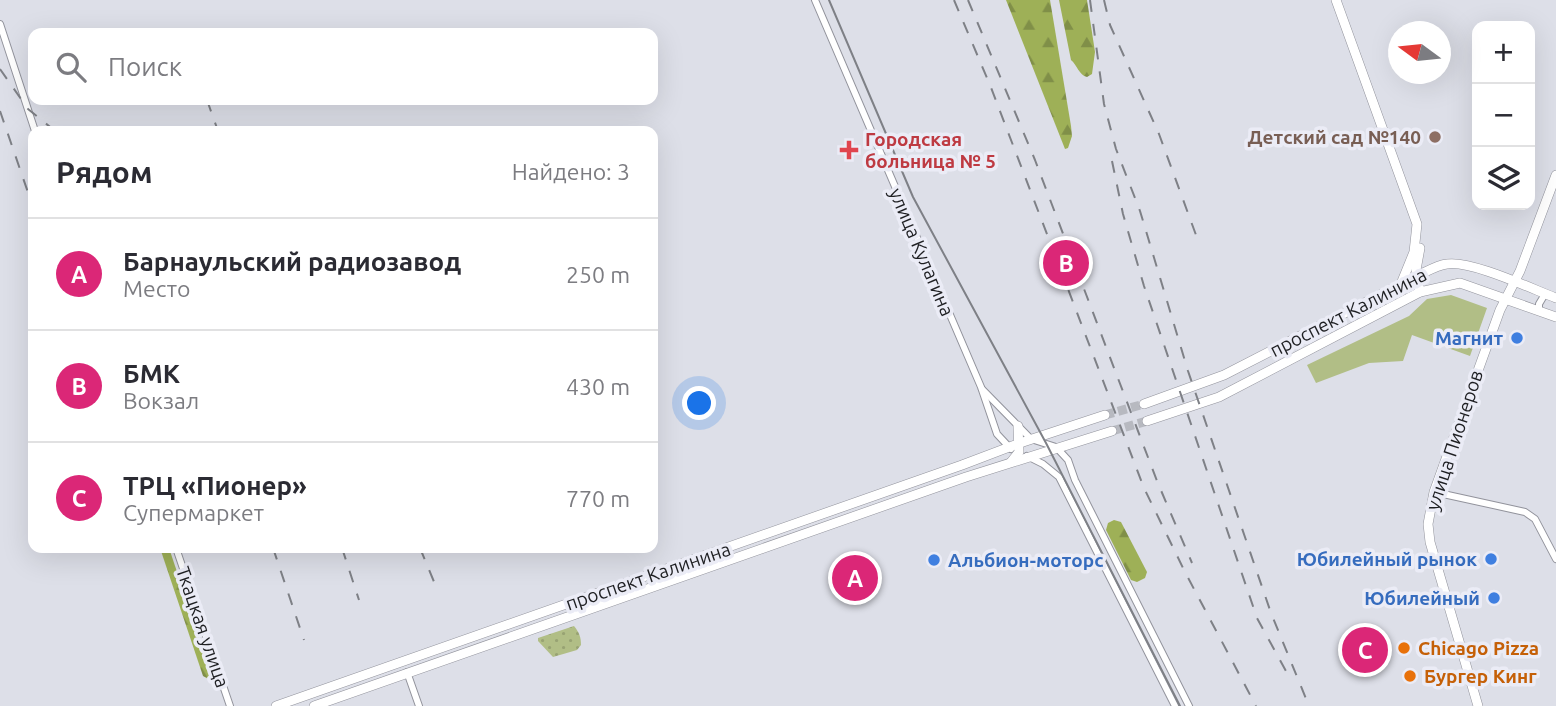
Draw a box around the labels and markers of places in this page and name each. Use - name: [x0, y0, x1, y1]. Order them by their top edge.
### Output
- place label: Детский сад №140: [1248, 126, 1421, 148]
- place label: Городская больница № 5: [865, 128, 996, 172]
- marker: Детский сад №140: [1427, 129, 1443, 145]
- marker: Городская больница № 5: [839, 140, 859, 160]
- pin: B: [1043, 237, 1089, 289]
- place label: Магнит: [1435, 327, 1503, 349]
- marker: Магнит: [1509, 330, 1525, 346]
- place label: Юбилейный рынок: [1297, 548, 1477, 570]
- place label: Альбион-моторс: [948, 549, 1103, 571]
- marker: Юбилейный рынок: [1483, 551, 1499, 567]
- pin: A: [832, 552, 878, 604]
- marker: Альбион-моторс: [926, 552, 942, 568]
- place label: Юбилейный: [1364, 587, 1480, 609]
- marker: Юбилейный: [1486, 590, 1502, 606]
- pin: C: [1342, 624, 1388, 676]
- place label: Chicago Pizza: [1418, 637, 1539, 659]
- marker: Chicago Pizza: [1396, 640, 1412, 656]
- place label: Бургер Кинг: [1424, 665, 1537, 687]
- marker: Бургер Кинг: [1402, 668, 1418, 684]

